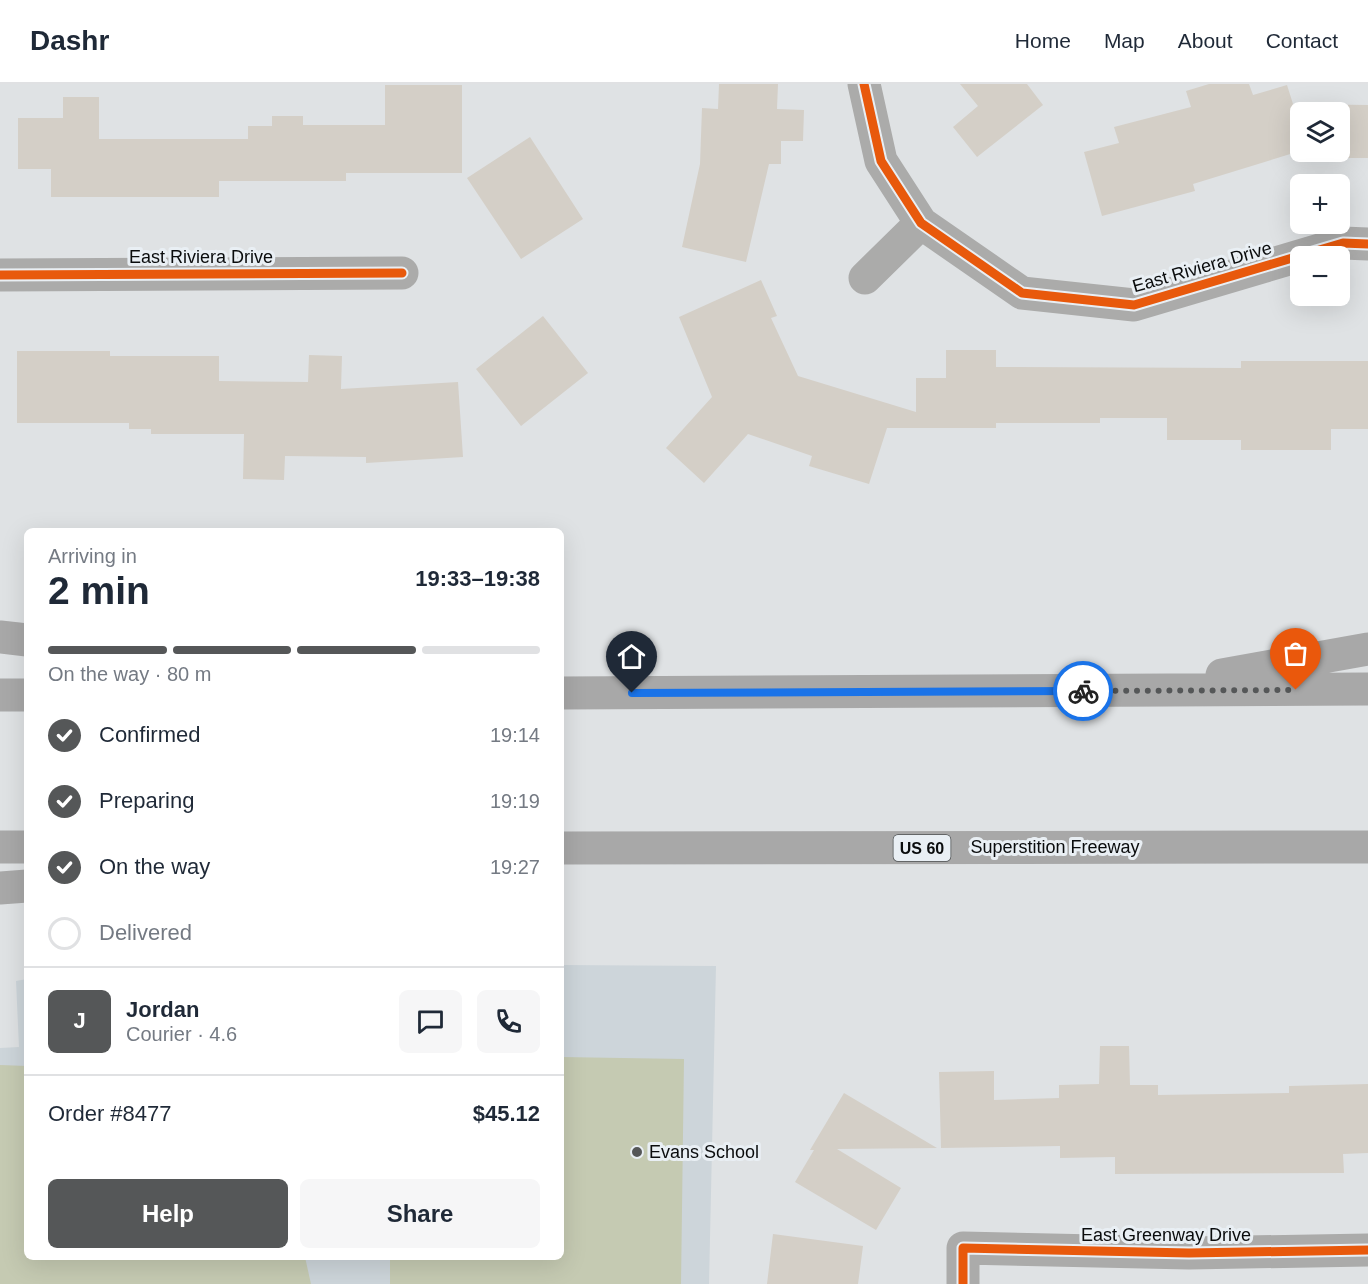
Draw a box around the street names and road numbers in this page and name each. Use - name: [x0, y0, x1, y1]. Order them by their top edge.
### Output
- street label: East Riviera Drive: [1130, 238, 1274, 296]
- street label: East Riviera Drive: [129, 247, 273, 267]
- road number: US 60: [894, 835, 950, 861]
- street label: Superstition Freeway: [970, 837, 1140, 857]
- street label: East Greenway Drive: [1081, 1225, 1251, 1245]

